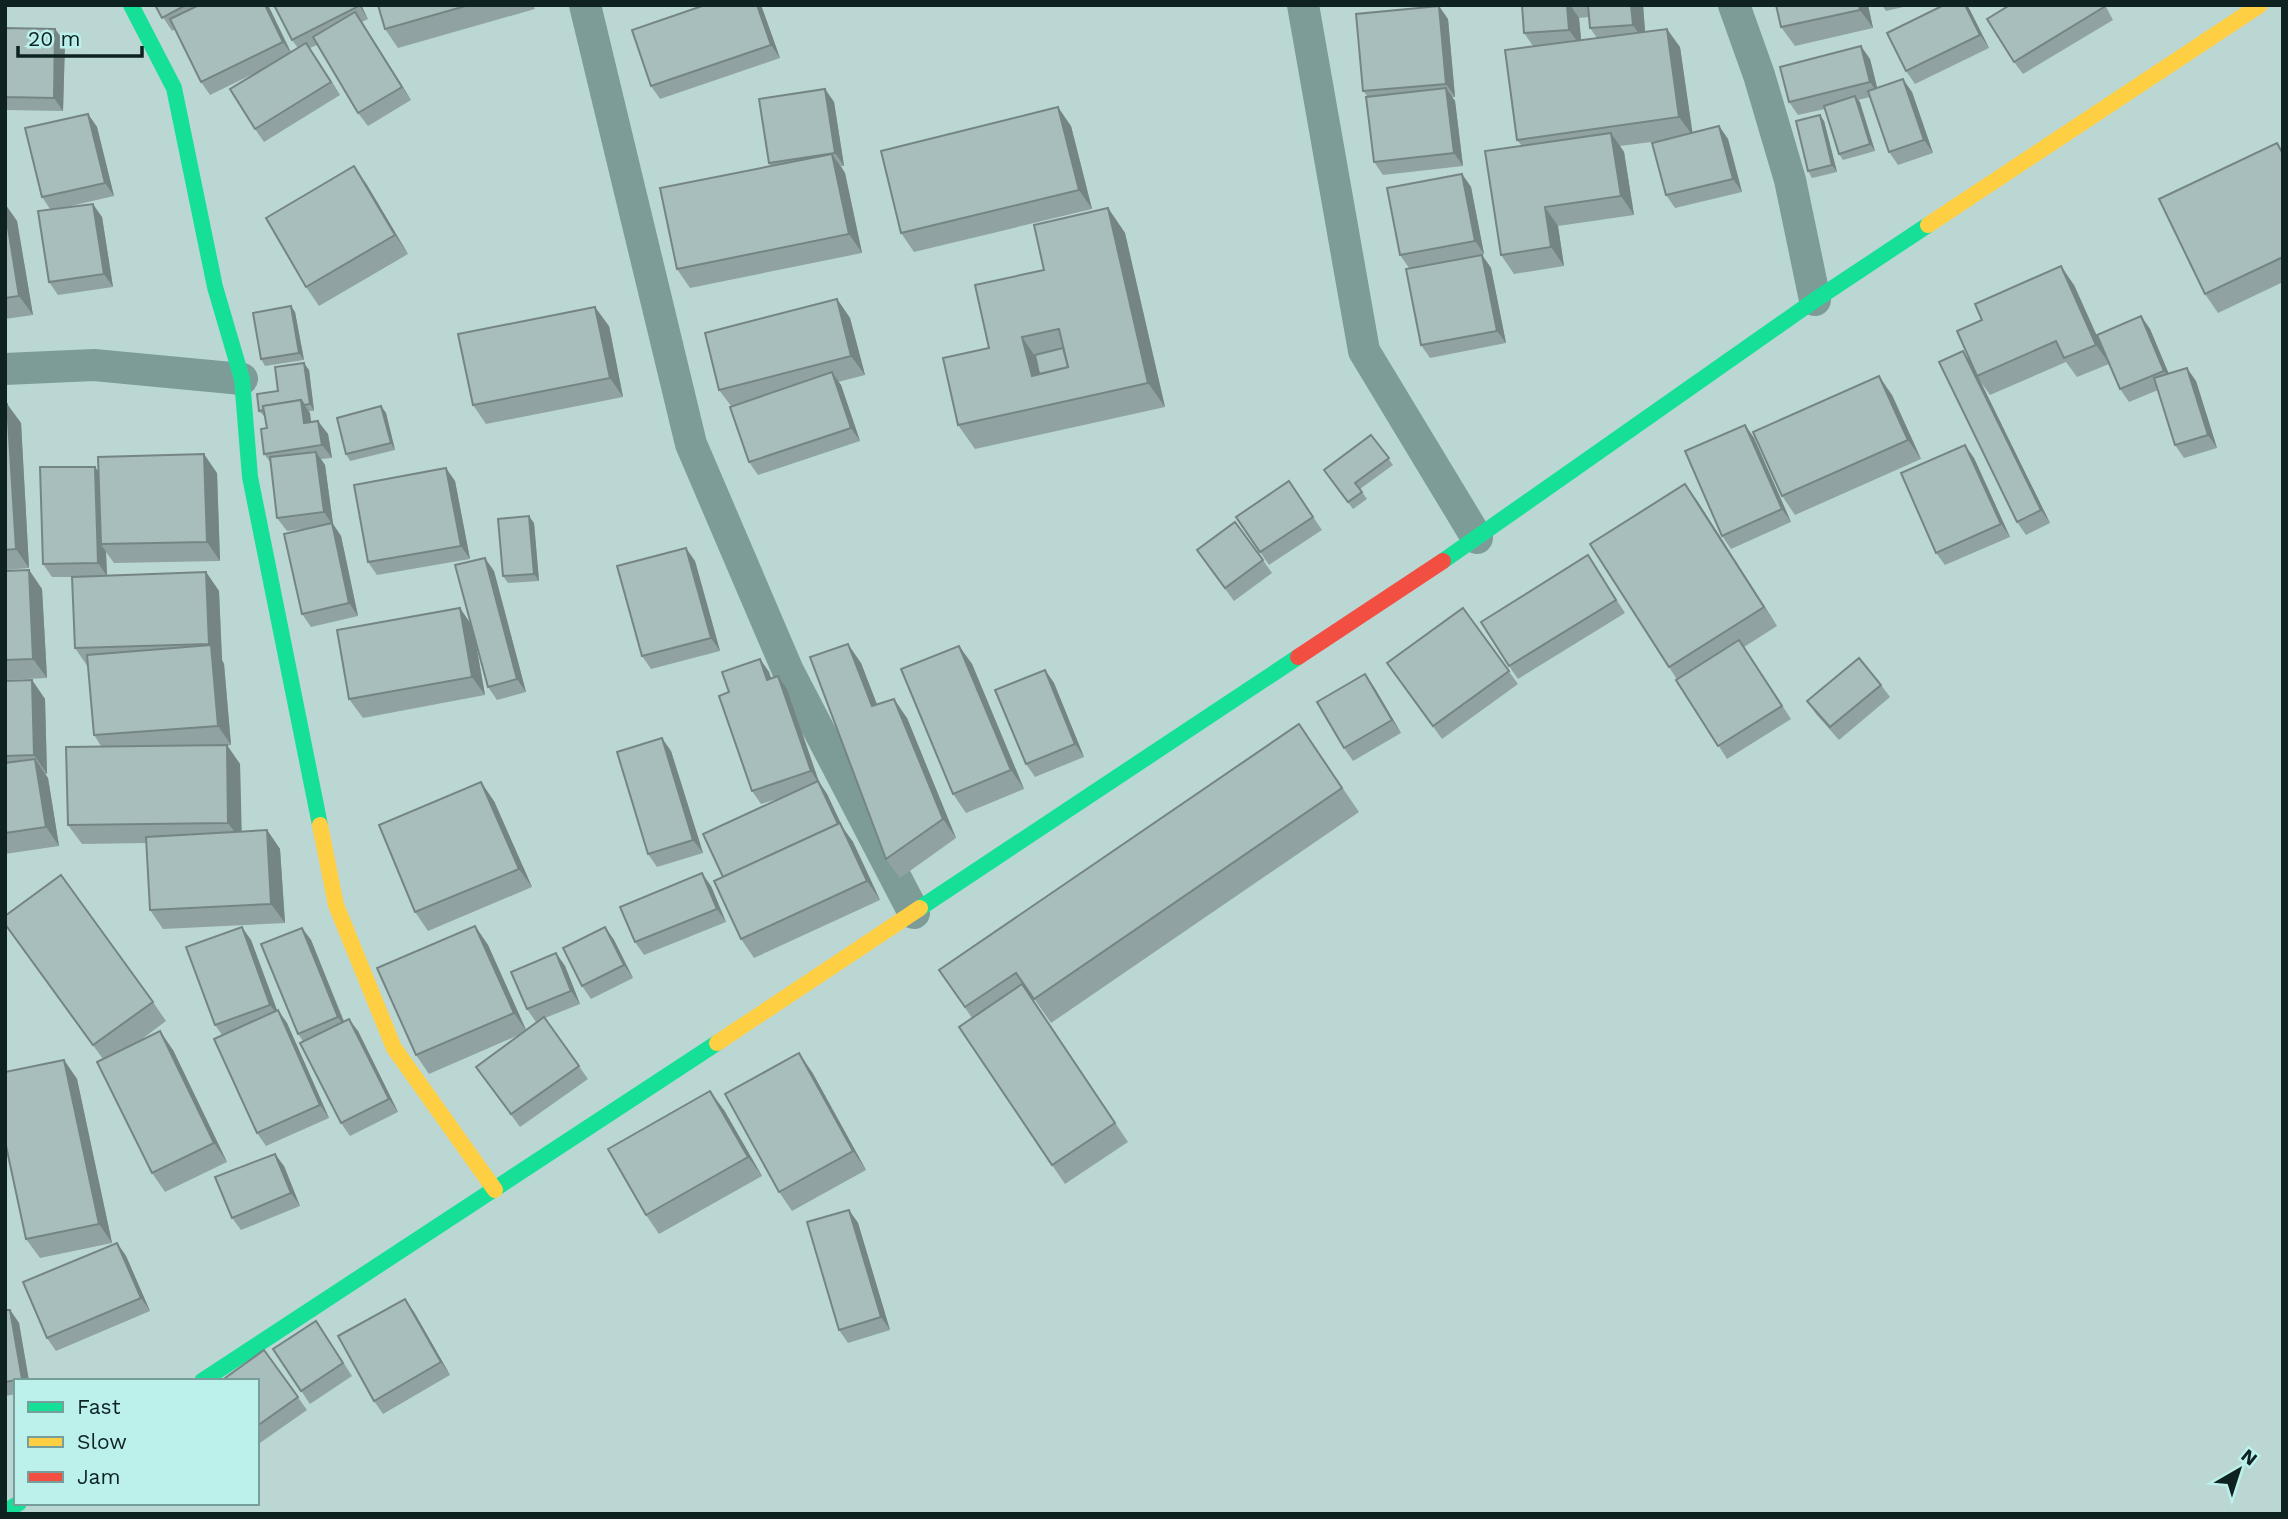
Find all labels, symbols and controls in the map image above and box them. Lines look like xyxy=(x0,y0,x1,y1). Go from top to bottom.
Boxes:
scale bar xyxy=(18,14,142,58)
text: 20 m xyxy=(28,26,80,51)
legend xyxy=(14,1379,259,1505)
text: Fast xyxy=(77,1394,121,1419)
text: Slow xyxy=(77,1429,127,1454)
north arrow xyxy=(2204,1435,2274,1505)
text: N xyxy=(2237,1444,2262,1471)
text: Jam xyxy=(77,1464,120,1489)

